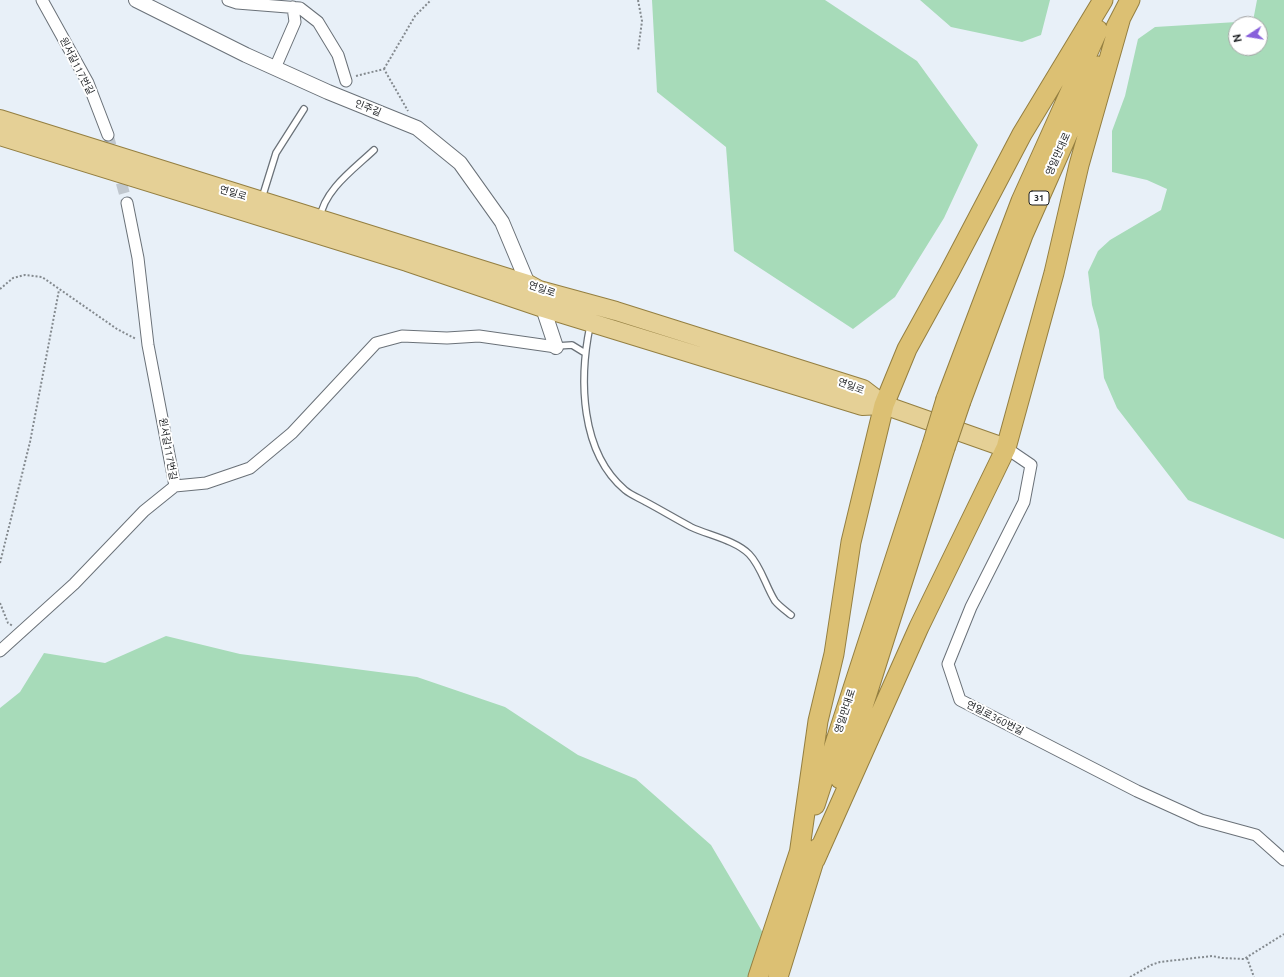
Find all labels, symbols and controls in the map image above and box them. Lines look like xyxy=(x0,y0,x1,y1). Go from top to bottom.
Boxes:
north arrow xyxy=(1228,16,1268,56)
text: N xyxy=(1231,33,1244,44)
street label: 원서길117번길 xyxy=(57,35,97,97)
street label: 인주길 xyxy=(353,97,383,119)
street label: 영일만대로 xyxy=(1043,131,1073,177)
street label: 연일로 xyxy=(218,183,248,203)
road number: 31 xyxy=(1029,191,1049,205)
street label: 연일로 xyxy=(527,279,557,299)
street label: 연일로 xyxy=(836,375,866,397)
street label: 원서길117번길 xyxy=(157,417,179,481)
street label: 영일만대로 xyxy=(832,687,858,735)
street label: 연일로360번길 xyxy=(964,698,1026,738)

